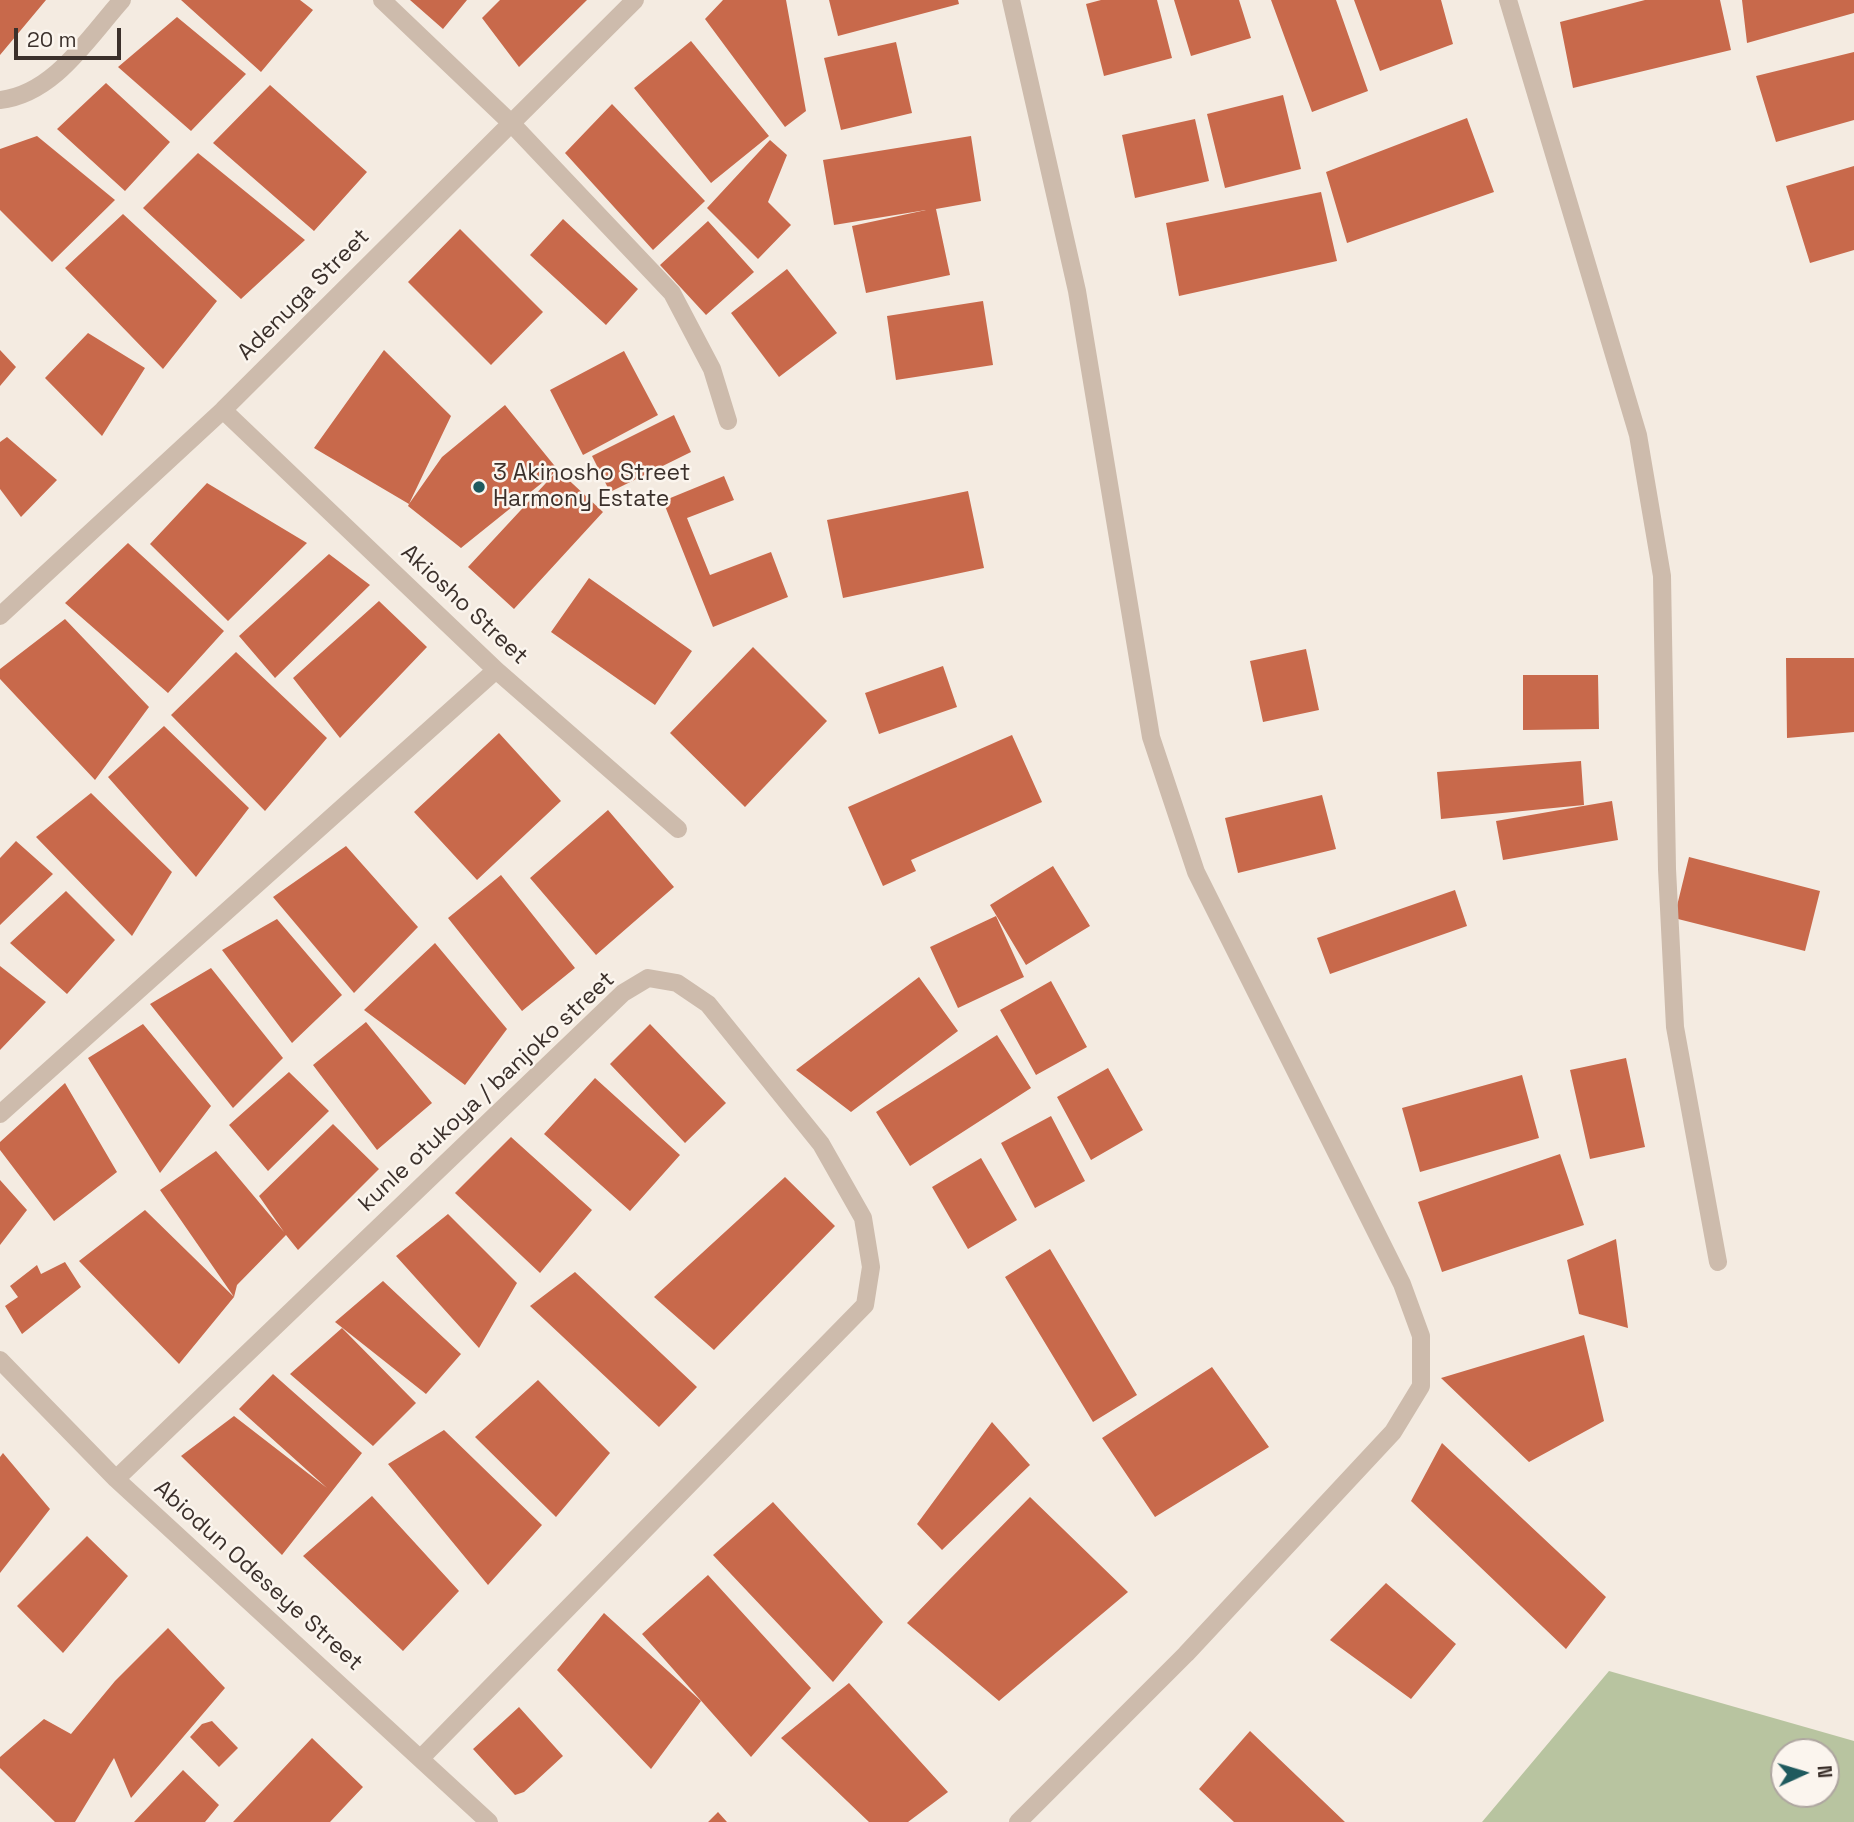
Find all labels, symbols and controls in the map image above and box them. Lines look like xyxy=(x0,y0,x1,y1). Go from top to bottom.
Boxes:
scale bar xyxy=(18,14,124,58)
text: 20 m xyxy=(27,26,77,53)
street label: Adenuga Street xyxy=(232,223,376,367)
place label: 3 Akinosho Street Harmony Estate xyxy=(493,460,690,514)
marker: 3 Akinosho Street Harmony Estate xyxy=(471,479,487,495)
street label: Akiosho Street xyxy=(395,539,533,671)
street label: kunle otukoya / banjoko street xyxy=(353,966,621,1218)
street label: Abiodun Odeseye Street xyxy=(148,1475,368,1677)
north arrow xyxy=(1770,1738,1840,1808)
text: N xyxy=(1812,1764,1837,1779)

